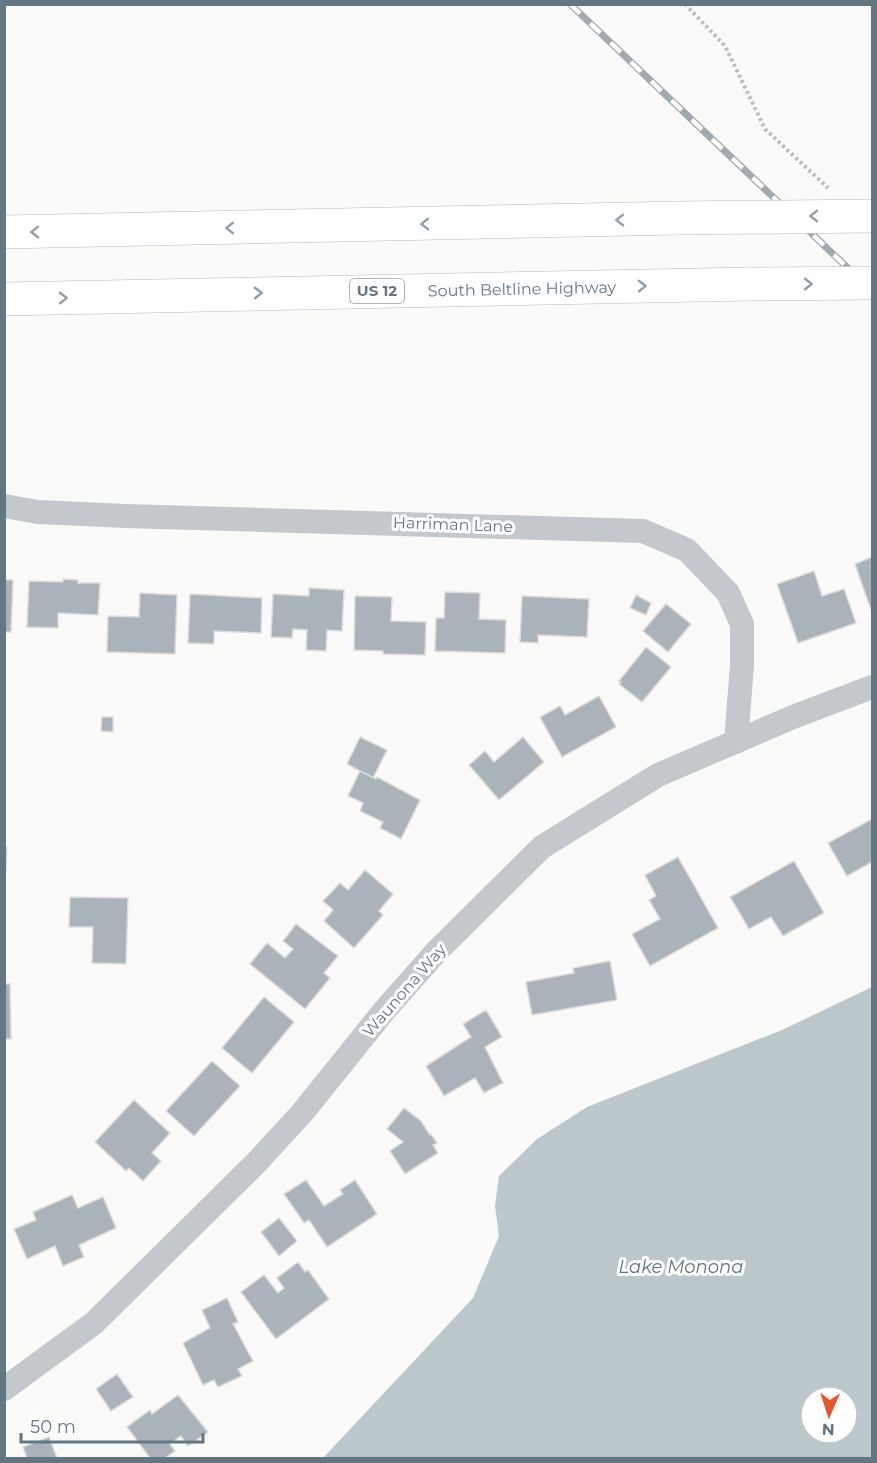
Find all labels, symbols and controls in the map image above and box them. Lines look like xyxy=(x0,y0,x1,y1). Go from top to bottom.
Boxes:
one-way arrow xyxy=(810,210,819,223)
one-way arrow xyxy=(616,213,625,226)
one-way arrow xyxy=(421,217,430,230)
one-way arrow xyxy=(226,221,235,234)
one-way arrow xyxy=(31,225,40,238)
street label: South Beltline Highway xyxy=(427,278,617,300)
one-way arrow xyxy=(804,278,813,290)
road number: US 12 xyxy=(350,279,404,303)
one-way arrow xyxy=(637,280,646,293)
one-way arrow xyxy=(253,287,262,300)
one-way arrow xyxy=(58,292,67,304)
street label: Harriman Lane xyxy=(393,513,513,536)
street label: Waunona Way xyxy=(359,940,450,1041)
water label: Lake Monona xyxy=(619,1256,743,1278)
north arrow xyxy=(799,1385,859,1445)
scale bar xyxy=(21,1406,202,1444)
text: 50 m xyxy=(30,1416,76,1438)
text: N xyxy=(821,1420,835,1439)

